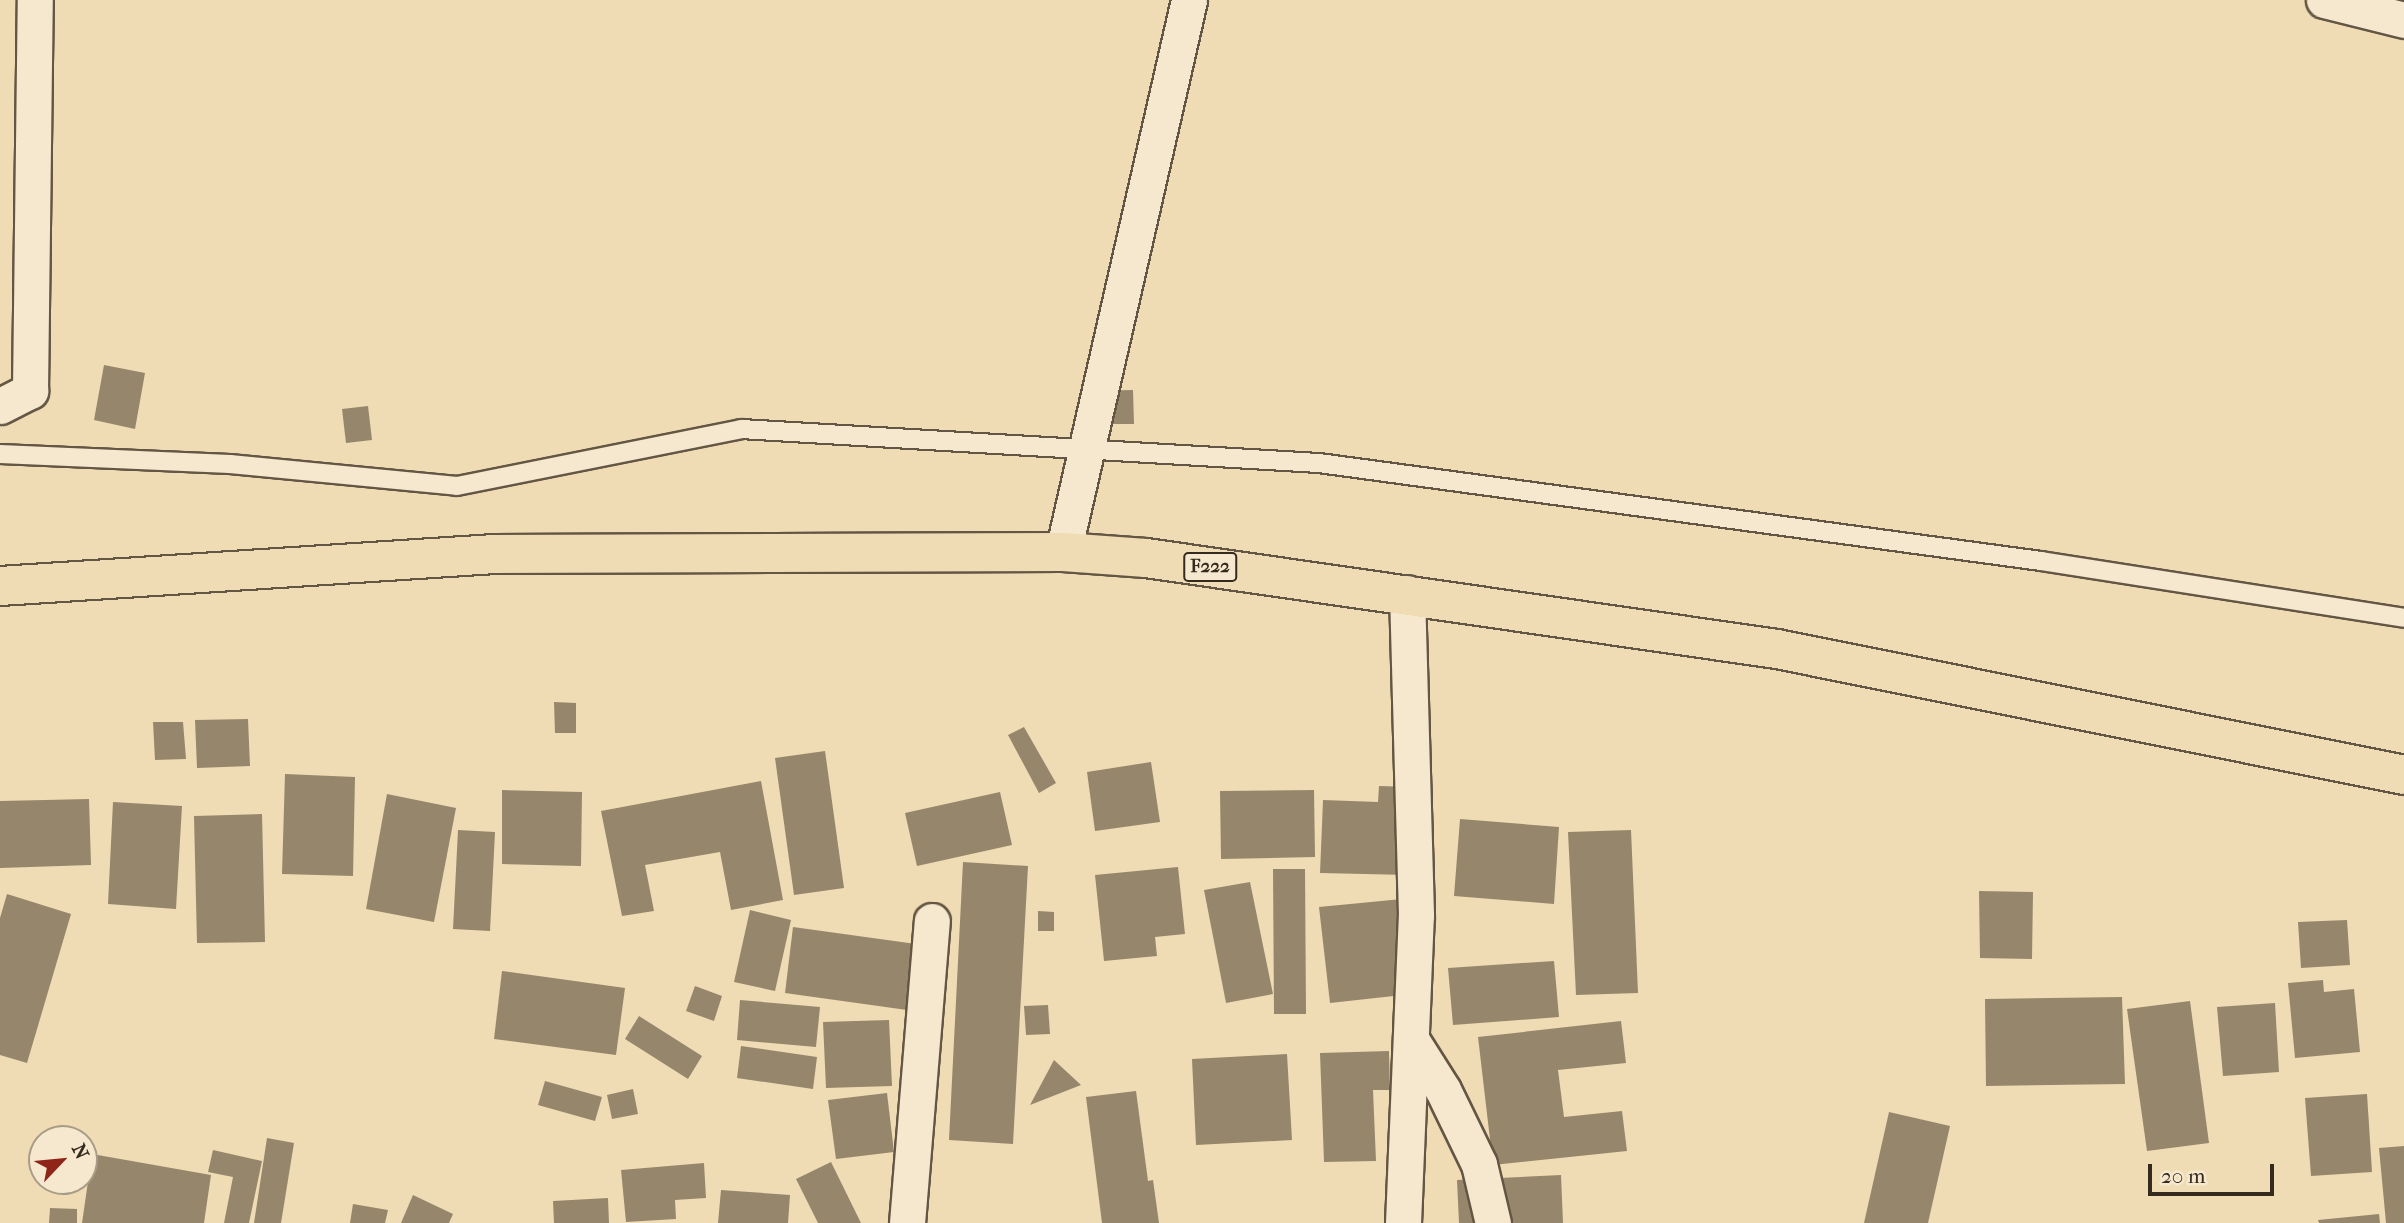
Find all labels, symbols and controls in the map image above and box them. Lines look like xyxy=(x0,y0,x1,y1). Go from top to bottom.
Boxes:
road number: F222 xyxy=(1182,552,1238,582)
north arrow xyxy=(28,1125,98,1195)
text: N xyxy=(67,1140,93,1163)
scale bar xyxy=(2152,1150,2278,1194)
text: 20 m xyxy=(2161,1164,2205,1188)

